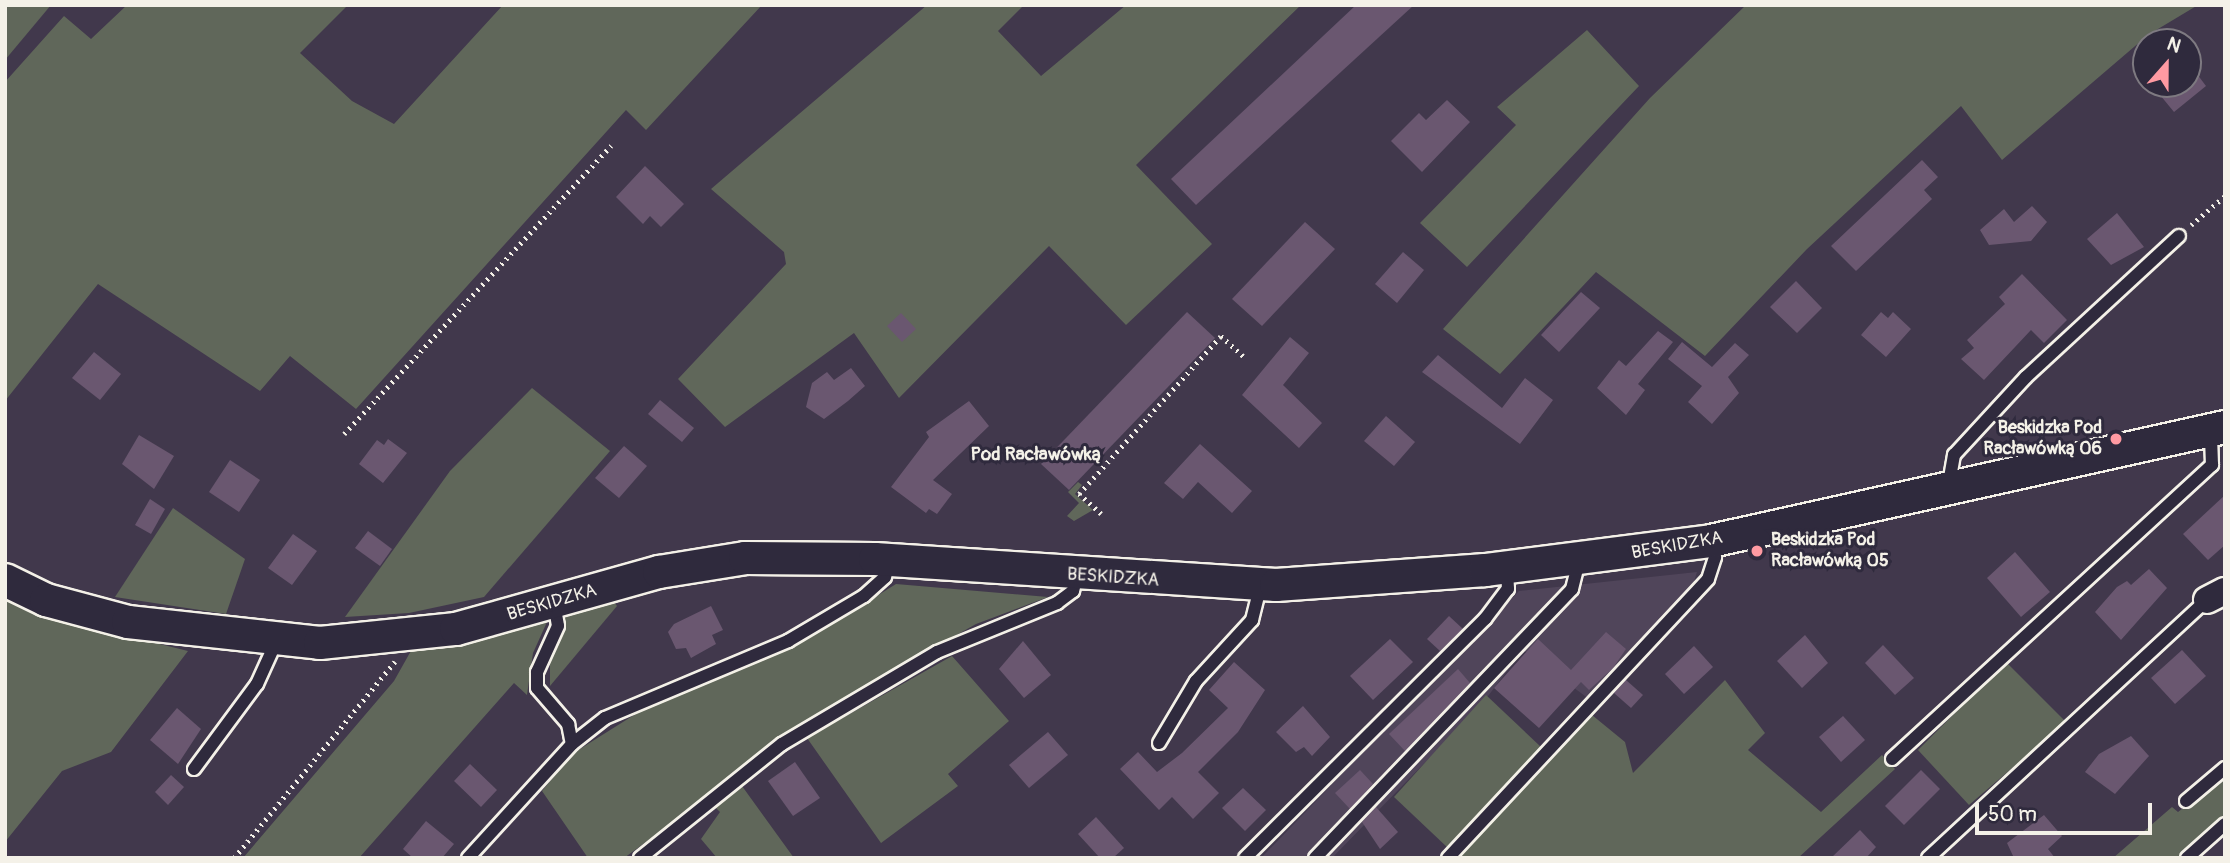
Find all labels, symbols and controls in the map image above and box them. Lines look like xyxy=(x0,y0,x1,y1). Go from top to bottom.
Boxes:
north arrow xyxy=(2132,28,2202,98)
text: N xyxy=(2163,32,2184,59)
place label: Beskidzka Pod Racławówką 06 xyxy=(1984,418,2102,460)
marker: Beskidzka Pod Racławówką 06 xyxy=(2108,431,2124,447)
district label: Pod Racławówką xyxy=(971,444,1101,466)
street label: BESKIDZKA xyxy=(1630,527,1724,565)
place label: Beskidzka Pod Racławówką 05 xyxy=(1771,530,1889,572)
marker: Beskidzka Pod Racławówką 05 xyxy=(1749,543,1765,559)
street label: BESKIDZKA xyxy=(1066,564,1160,592)
street label: BESKIDZKA xyxy=(505,580,599,626)
scale bar xyxy=(1978,790,2155,834)
text: 50 m xyxy=(1988,801,2037,828)

